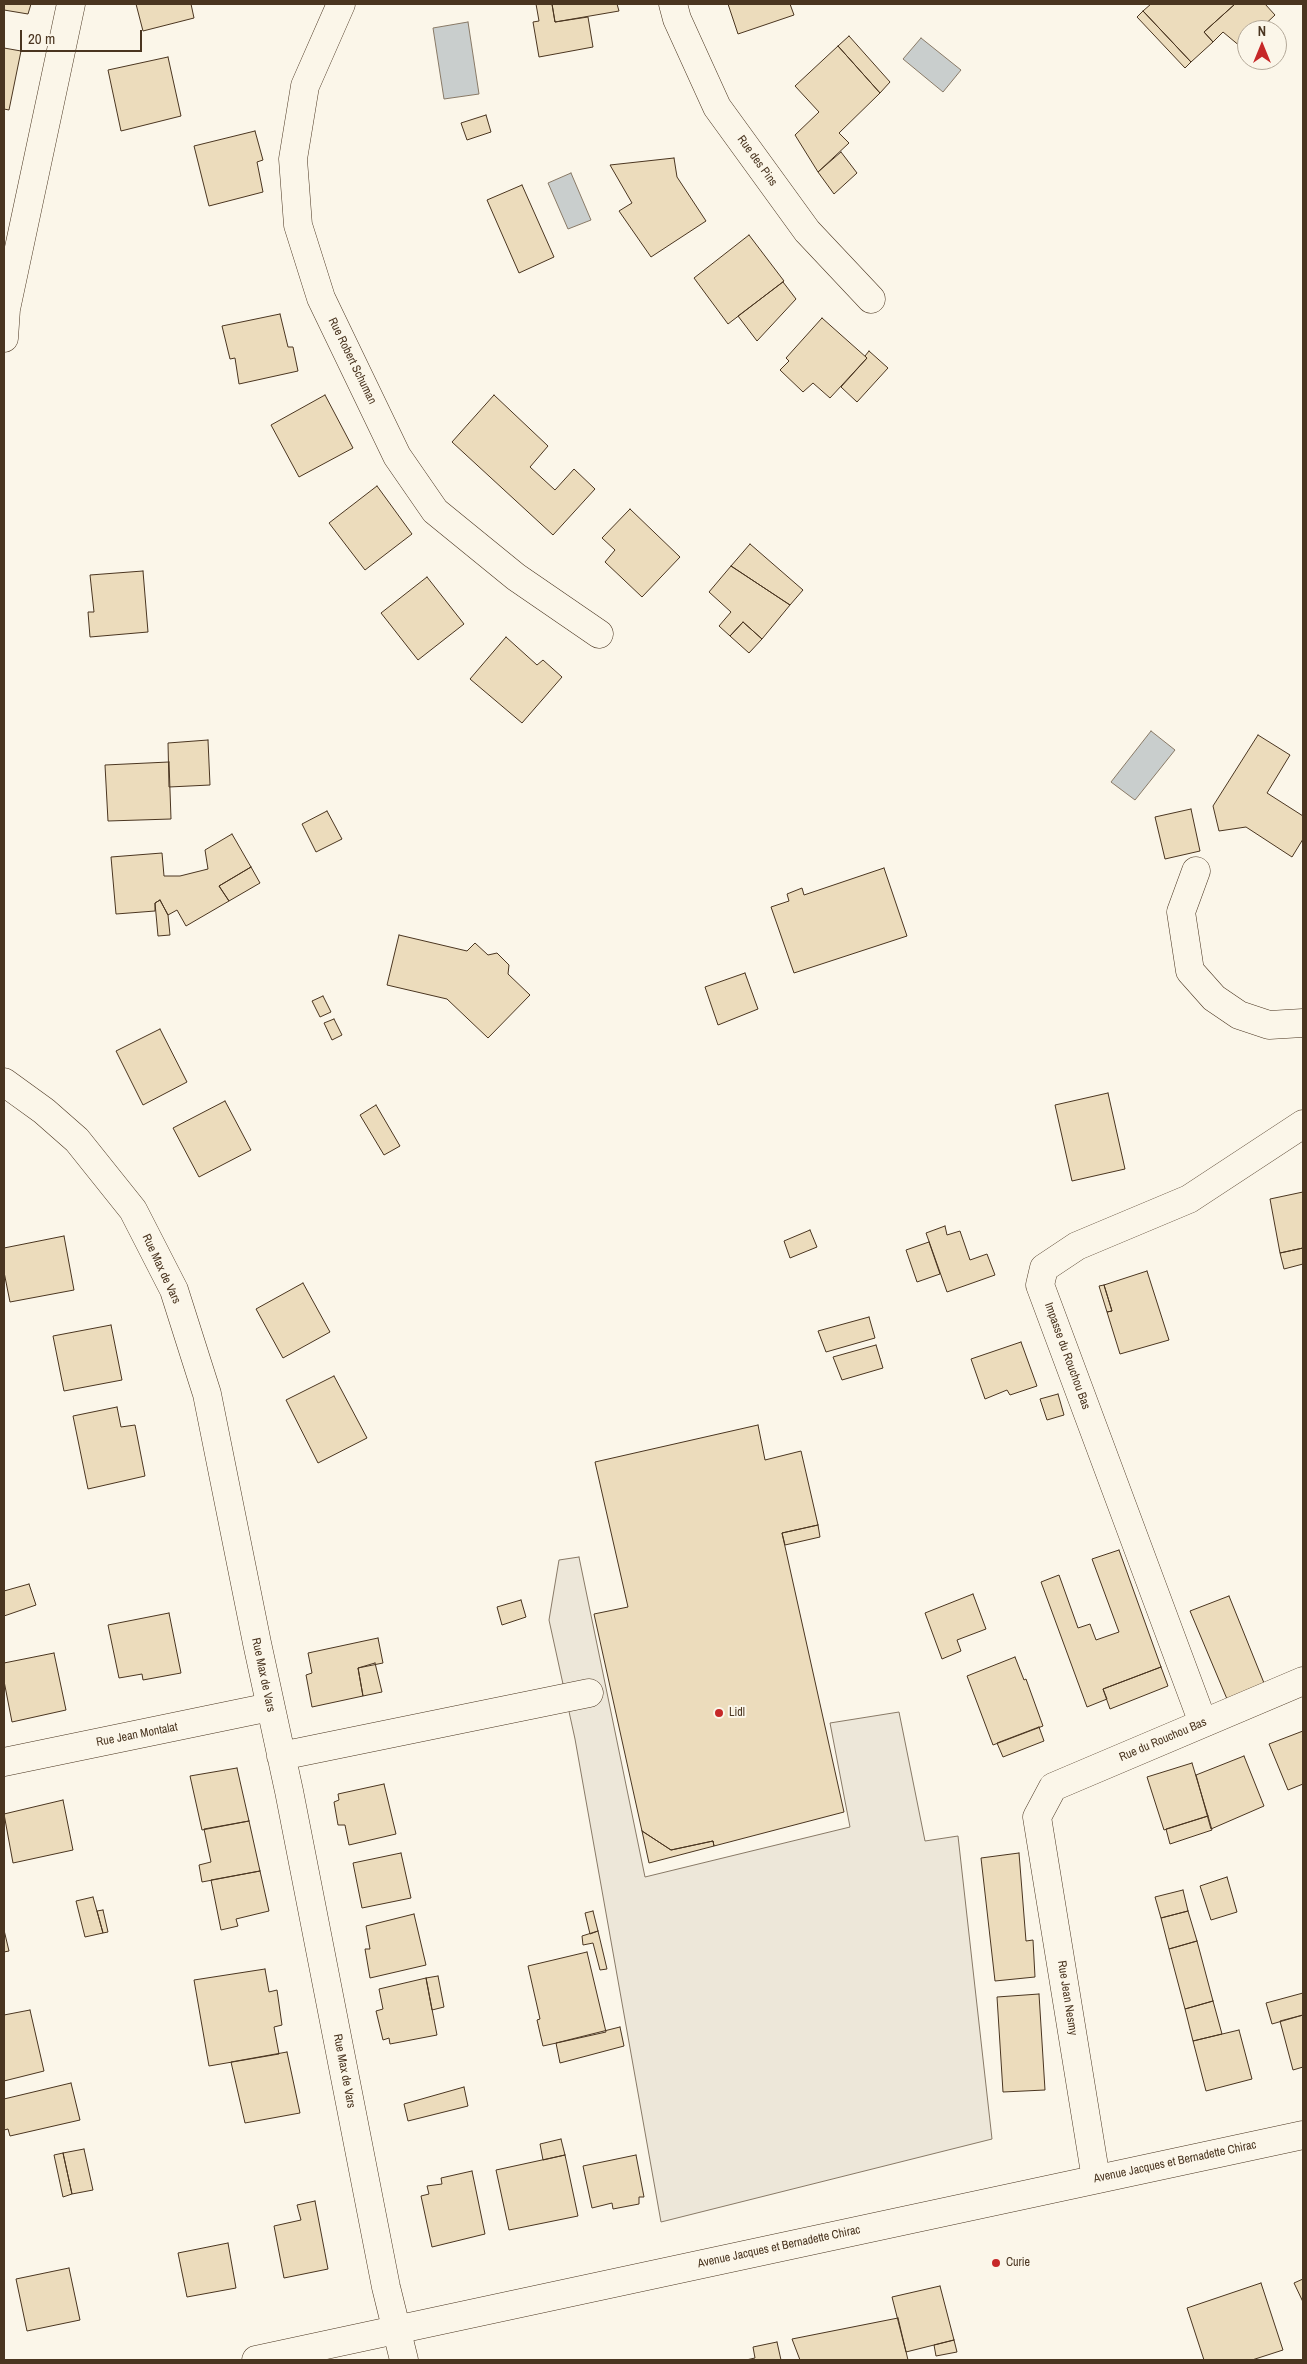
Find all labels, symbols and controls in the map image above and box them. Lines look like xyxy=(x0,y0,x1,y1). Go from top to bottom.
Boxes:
scale bar xyxy=(22,20,145,52)
north arrow xyxy=(1237,20,1287,70)
text: N xyxy=(1258,22,1266,40)
text: 20 m xyxy=(28,28,55,49)
street label: Rue des Pins xyxy=(734,133,780,189)
street label: Rue Robert Schuman xyxy=(325,315,379,407)
street label: Rue Max de Vars xyxy=(139,1232,183,1306)
street label: Impasse du Rouchou Bas xyxy=(1041,1301,1093,1411)
street label: Rue Max de Vars xyxy=(248,1637,278,1713)
place label: Lidl xyxy=(729,1706,745,1720)
marker: Lidl xyxy=(713,1707,725,1719)
street label: Rue du Rouchou Bas xyxy=(1117,1715,1209,1765)
street label: Rue Jean Montalat xyxy=(95,1720,179,1750)
street label: Rue Jean Nesmy xyxy=(1054,1960,1080,2036)
street label: Rue Max de Vars xyxy=(330,2033,358,2109)
street label: Avenue Jacques et Bernadette Chirac xyxy=(1092,2138,1258,2186)
street label: Avenue Jacques et Bernadette Chirac xyxy=(696,2223,862,2271)
place label: Curie xyxy=(1006,2256,1030,2270)
marker: Curie xyxy=(990,2257,1002,2269)

